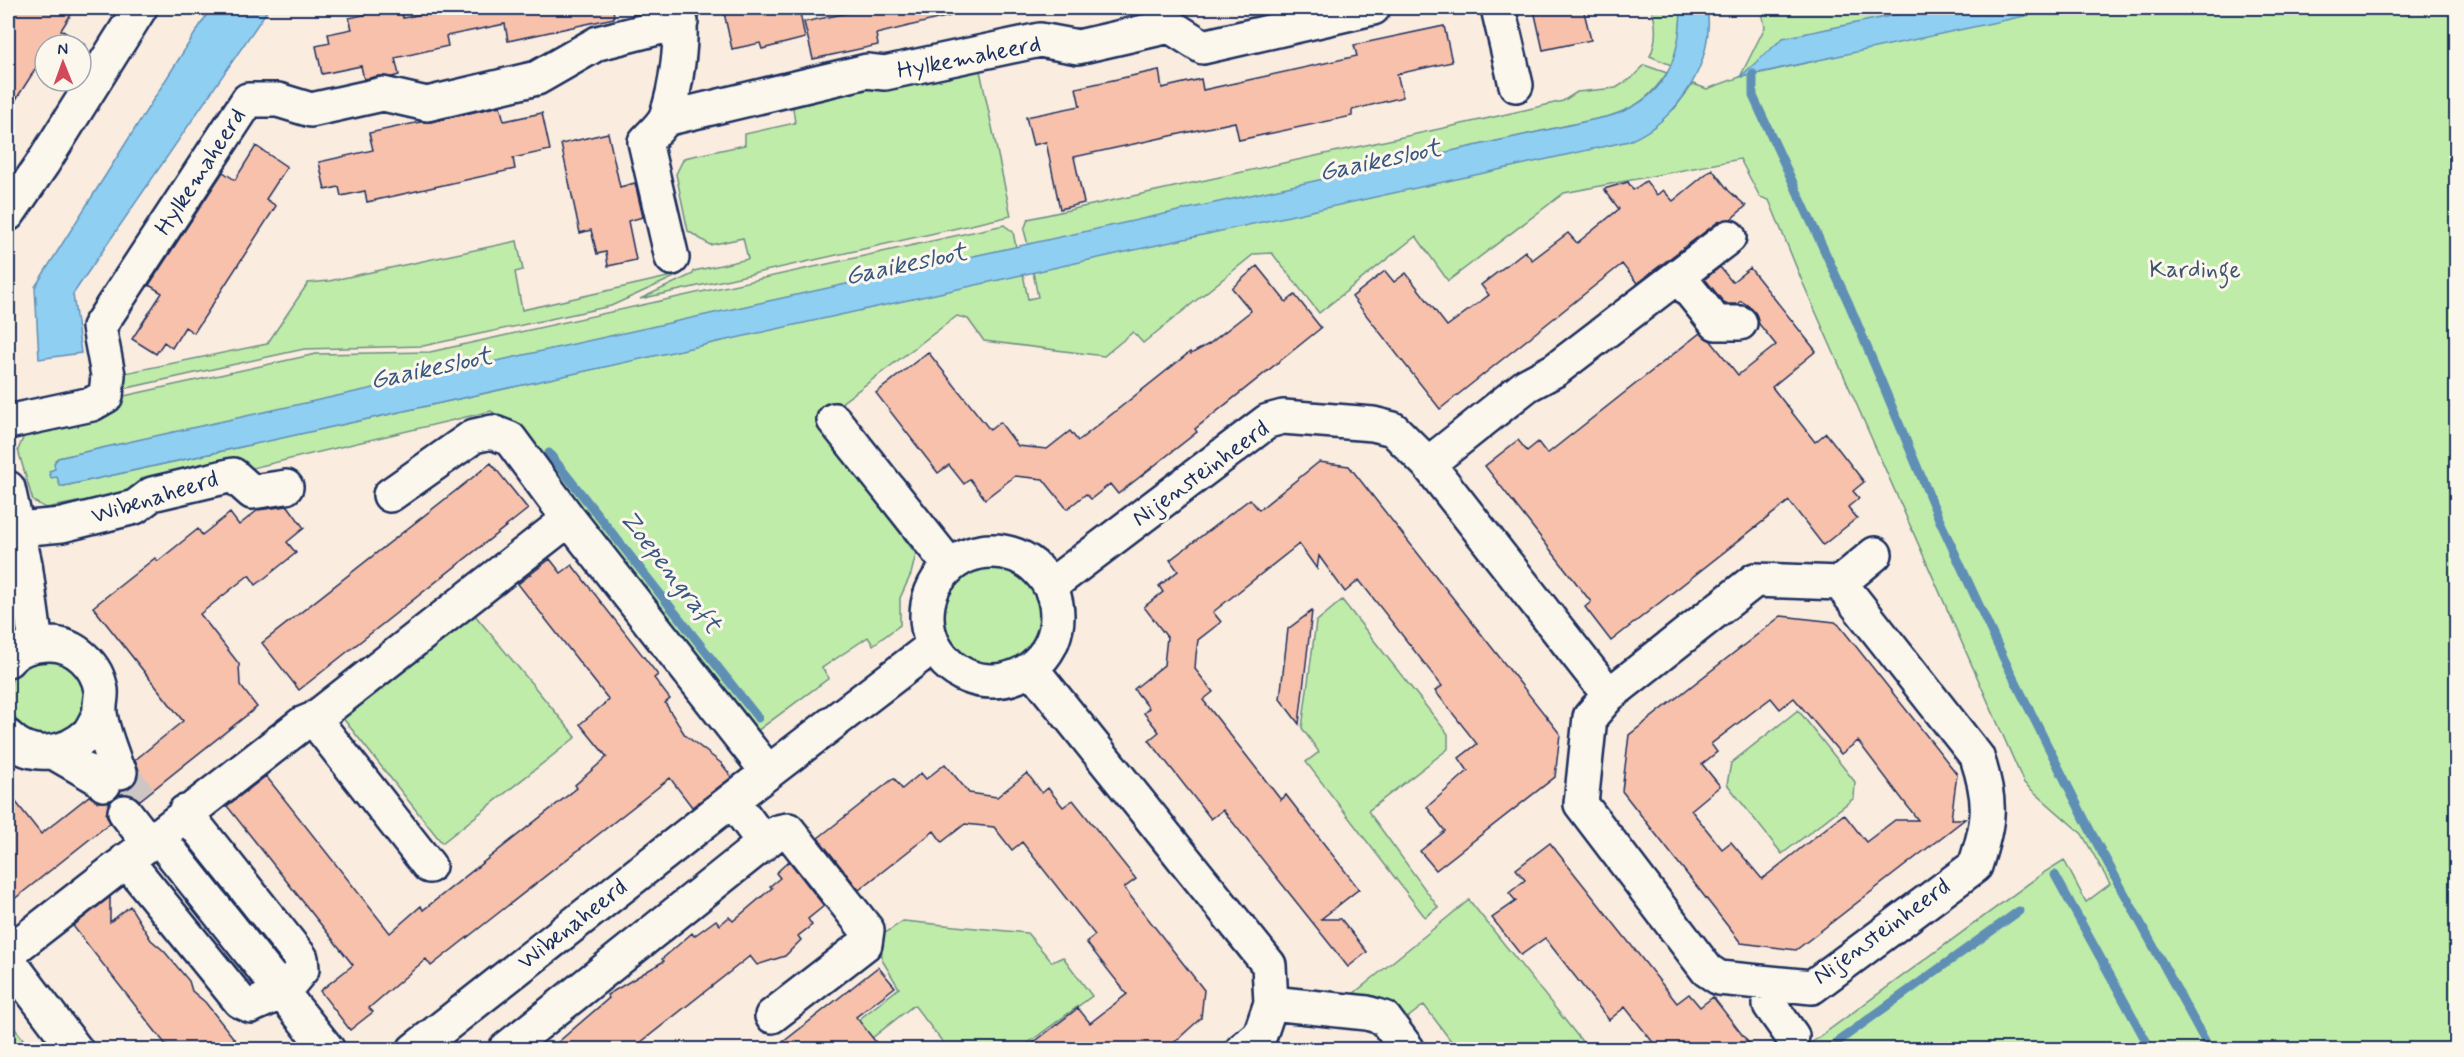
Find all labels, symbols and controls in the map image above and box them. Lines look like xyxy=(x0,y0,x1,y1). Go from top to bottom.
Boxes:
street label: Hylkemaheerd xyxy=(894,29,1044,87)
north arrow xyxy=(33,33,93,93)
text: N xyxy=(57,39,68,60)
street label: Hylkemaheerd xyxy=(148,102,254,242)
water label: Gaaikesloot xyxy=(1316,131,1446,190)
water label: Gaaikesloot xyxy=(842,235,972,294)
park label: Kardinge xyxy=(2149,255,2241,289)
water label: Gaaikesloot xyxy=(367,339,497,398)
street label: Nijensteinheerd xyxy=(1126,414,1276,534)
street label: Wibenaheerd xyxy=(88,464,222,532)
water label: Zoepengraft xyxy=(611,504,730,642)
street label: Wibenaheerd xyxy=(512,872,634,978)
street label: Nijensteinheerd xyxy=(1807,872,1957,992)

